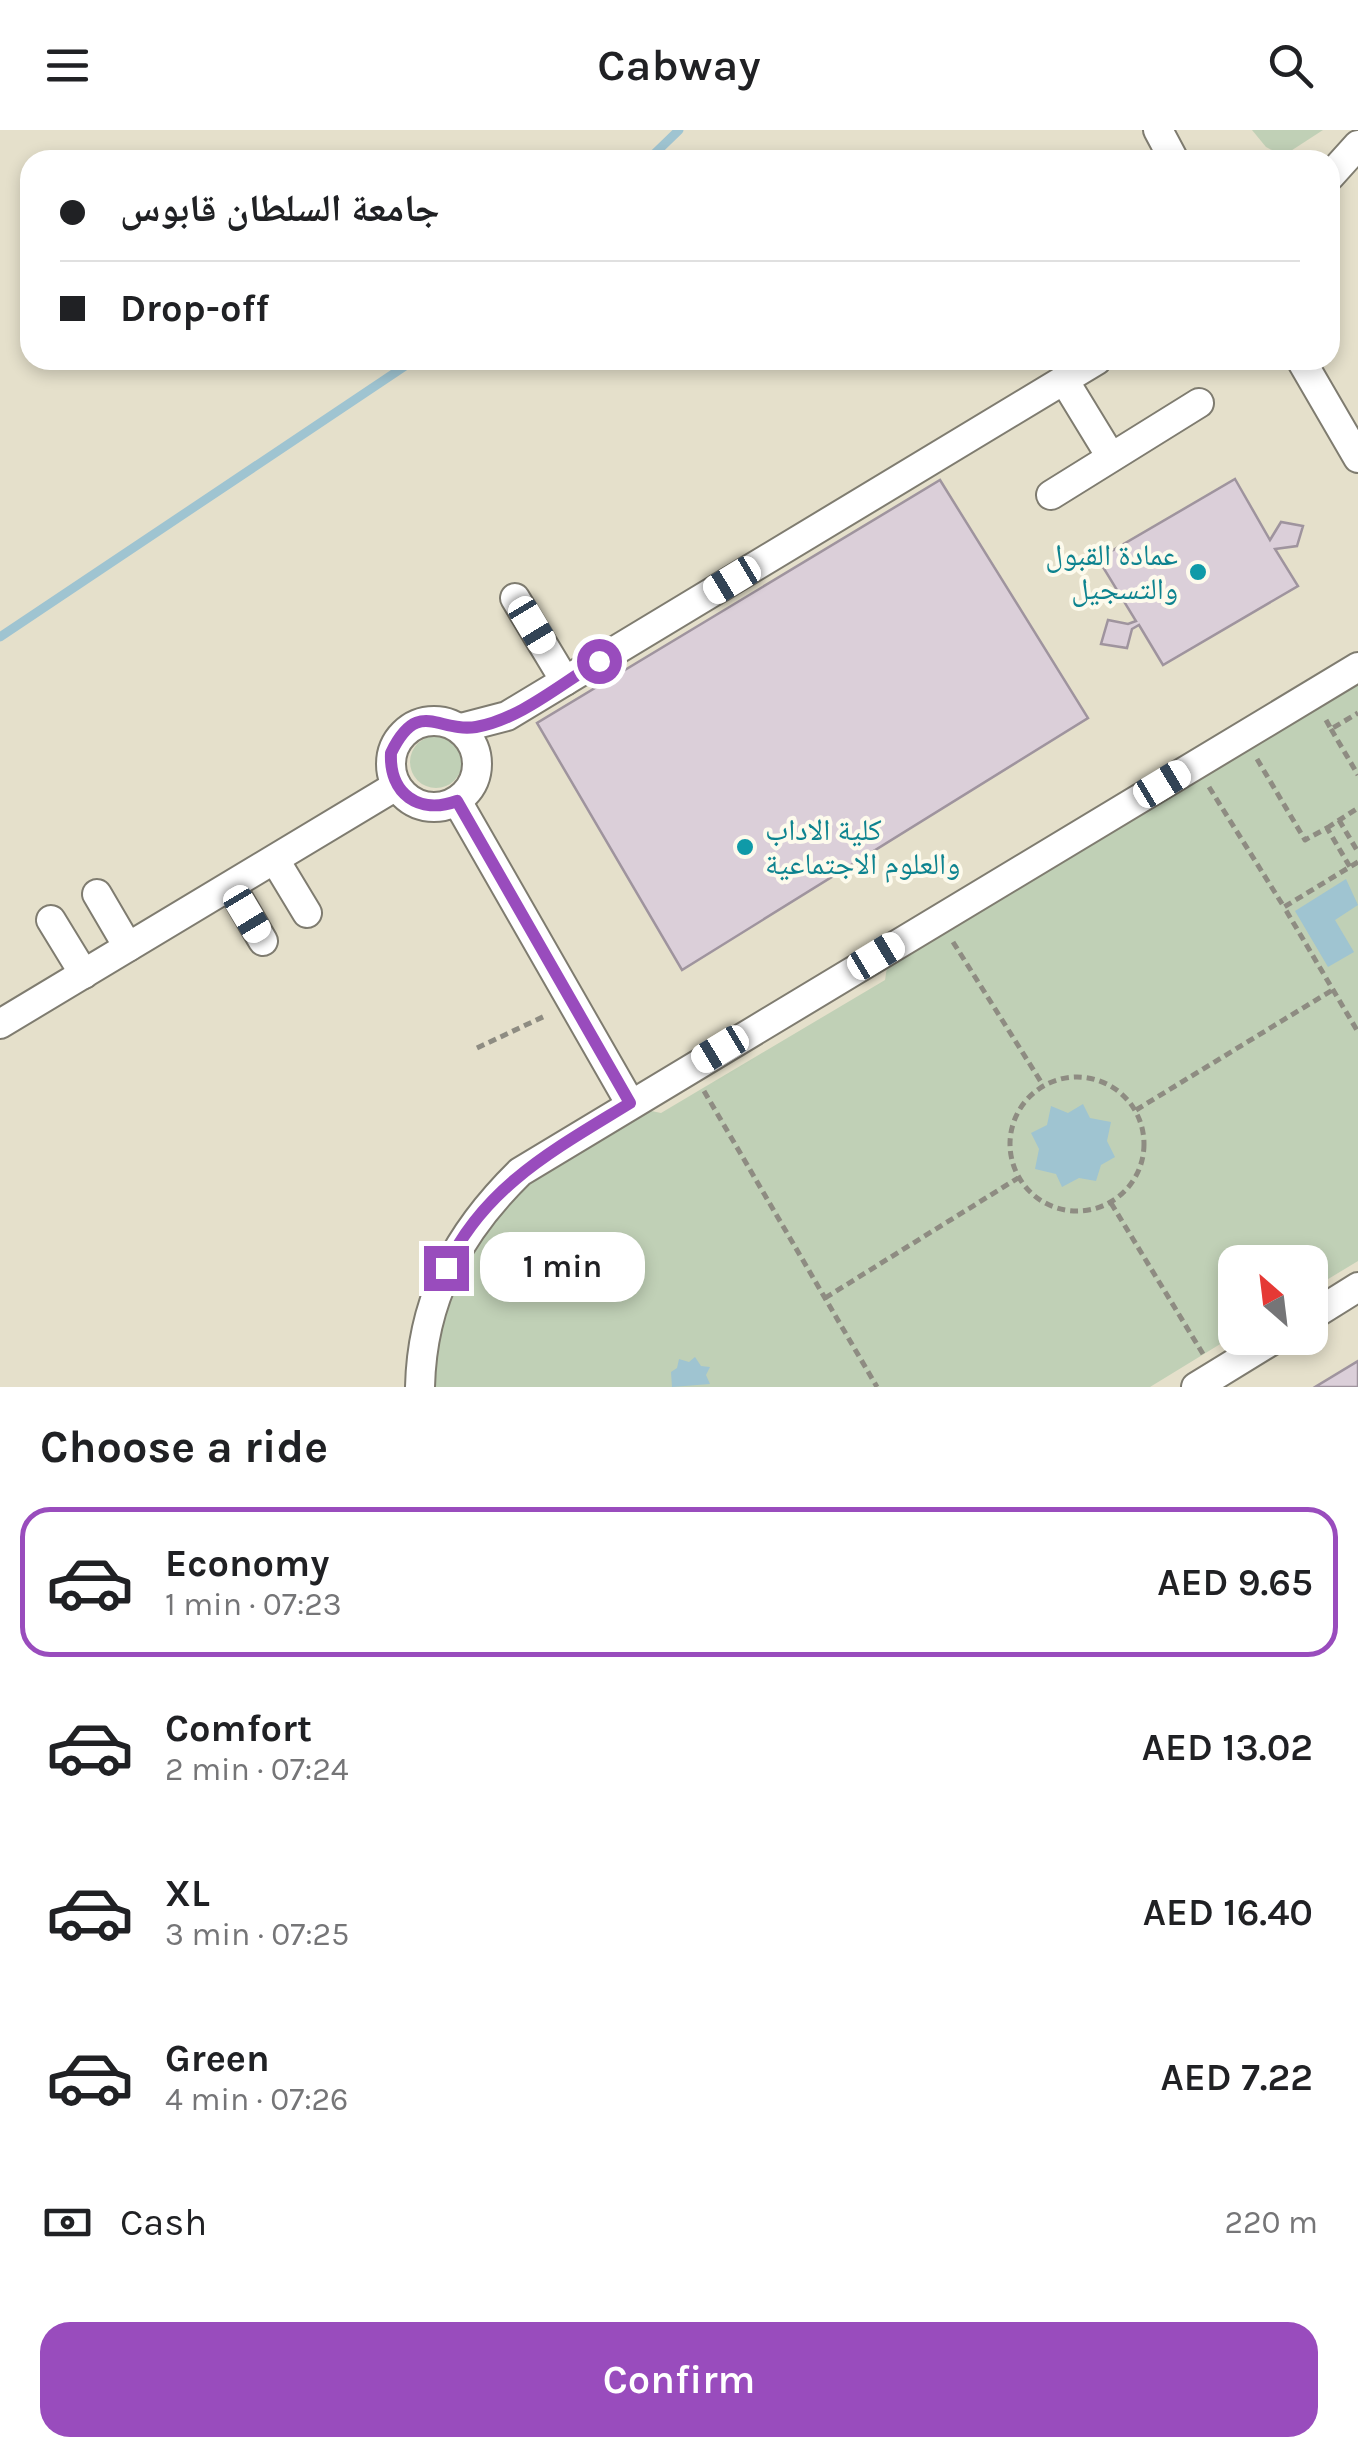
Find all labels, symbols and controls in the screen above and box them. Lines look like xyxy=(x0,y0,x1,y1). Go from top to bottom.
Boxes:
icon: menu xyxy=(40,38,95,93)
icon: search xyxy=(1263,38,1318,93)
text: Cabway xyxy=(597,39,761,91)
text: جامعة السلطان قابوس xyxy=(120,186,440,231)
text: Drop-off xyxy=(120,286,269,331)
place label: عمادة القبول والتسجيل xyxy=(1045,537,1178,607)
car xyxy=(699,552,765,608)
marker: عمادة القبول والتسجيل xyxy=(1187,561,1209,583)
car xyxy=(504,592,560,658)
route start xyxy=(577,639,622,684)
car xyxy=(1129,756,1195,812)
place label: كلية الاداب والعلوم الاجتماعية xyxy=(765,812,960,883)
marker: كلية الاداب والعلوم الاجتماعية xyxy=(734,836,756,858)
car xyxy=(219,881,275,947)
car xyxy=(843,928,909,984)
car xyxy=(687,1021,753,1077)
callout: 1 min xyxy=(481,1233,646,1303)
north arrow xyxy=(1218,1245,1328,1355)
map controls xyxy=(1218,1245,1328,1355)
route end xyxy=(424,1246,469,1291)
text: 1 min xyxy=(523,1248,602,1285)
text: Choose a ride xyxy=(40,1421,328,1473)
icon: car xyxy=(45,1537,135,1627)
text: Economy xyxy=(165,1541,329,1586)
text: AED 9.65 xyxy=(1157,1560,1313,1605)
text: 1 min · 07:23 xyxy=(165,1586,342,1623)
icon: car xyxy=(45,1702,135,1792)
text: Comfort xyxy=(165,1706,312,1751)
text: AED 13.02 xyxy=(1142,1725,1313,1770)
text: 2 min · 07:24 xyxy=(165,1751,349,1788)
icon: car xyxy=(45,1867,135,1957)
text: XL xyxy=(165,1871,210,1916)
text: AED 16.40 xyxy=(1143,1890,1313,1935)
text: 3 min · 07:25 xyxy=(165,1916,349,1953)
icon: car xyxy=(45,2032,135,2122)
text: Green xyxy=(165,2036,270,2081)
text: AED 7.22 xyxy=(1161,2055,1313,2100)
text: 4 min · 07:26 xyxy=(165,2081,348,2118)
icon: cash xyxy=(40,2195,95,2250)
text: Cash xyxy=(120,2200,207,2245)
text: 220 m xyxy=(1224,2204,1318,2241)
button: Confirm xyxy=(40,2322,1318,2437)

